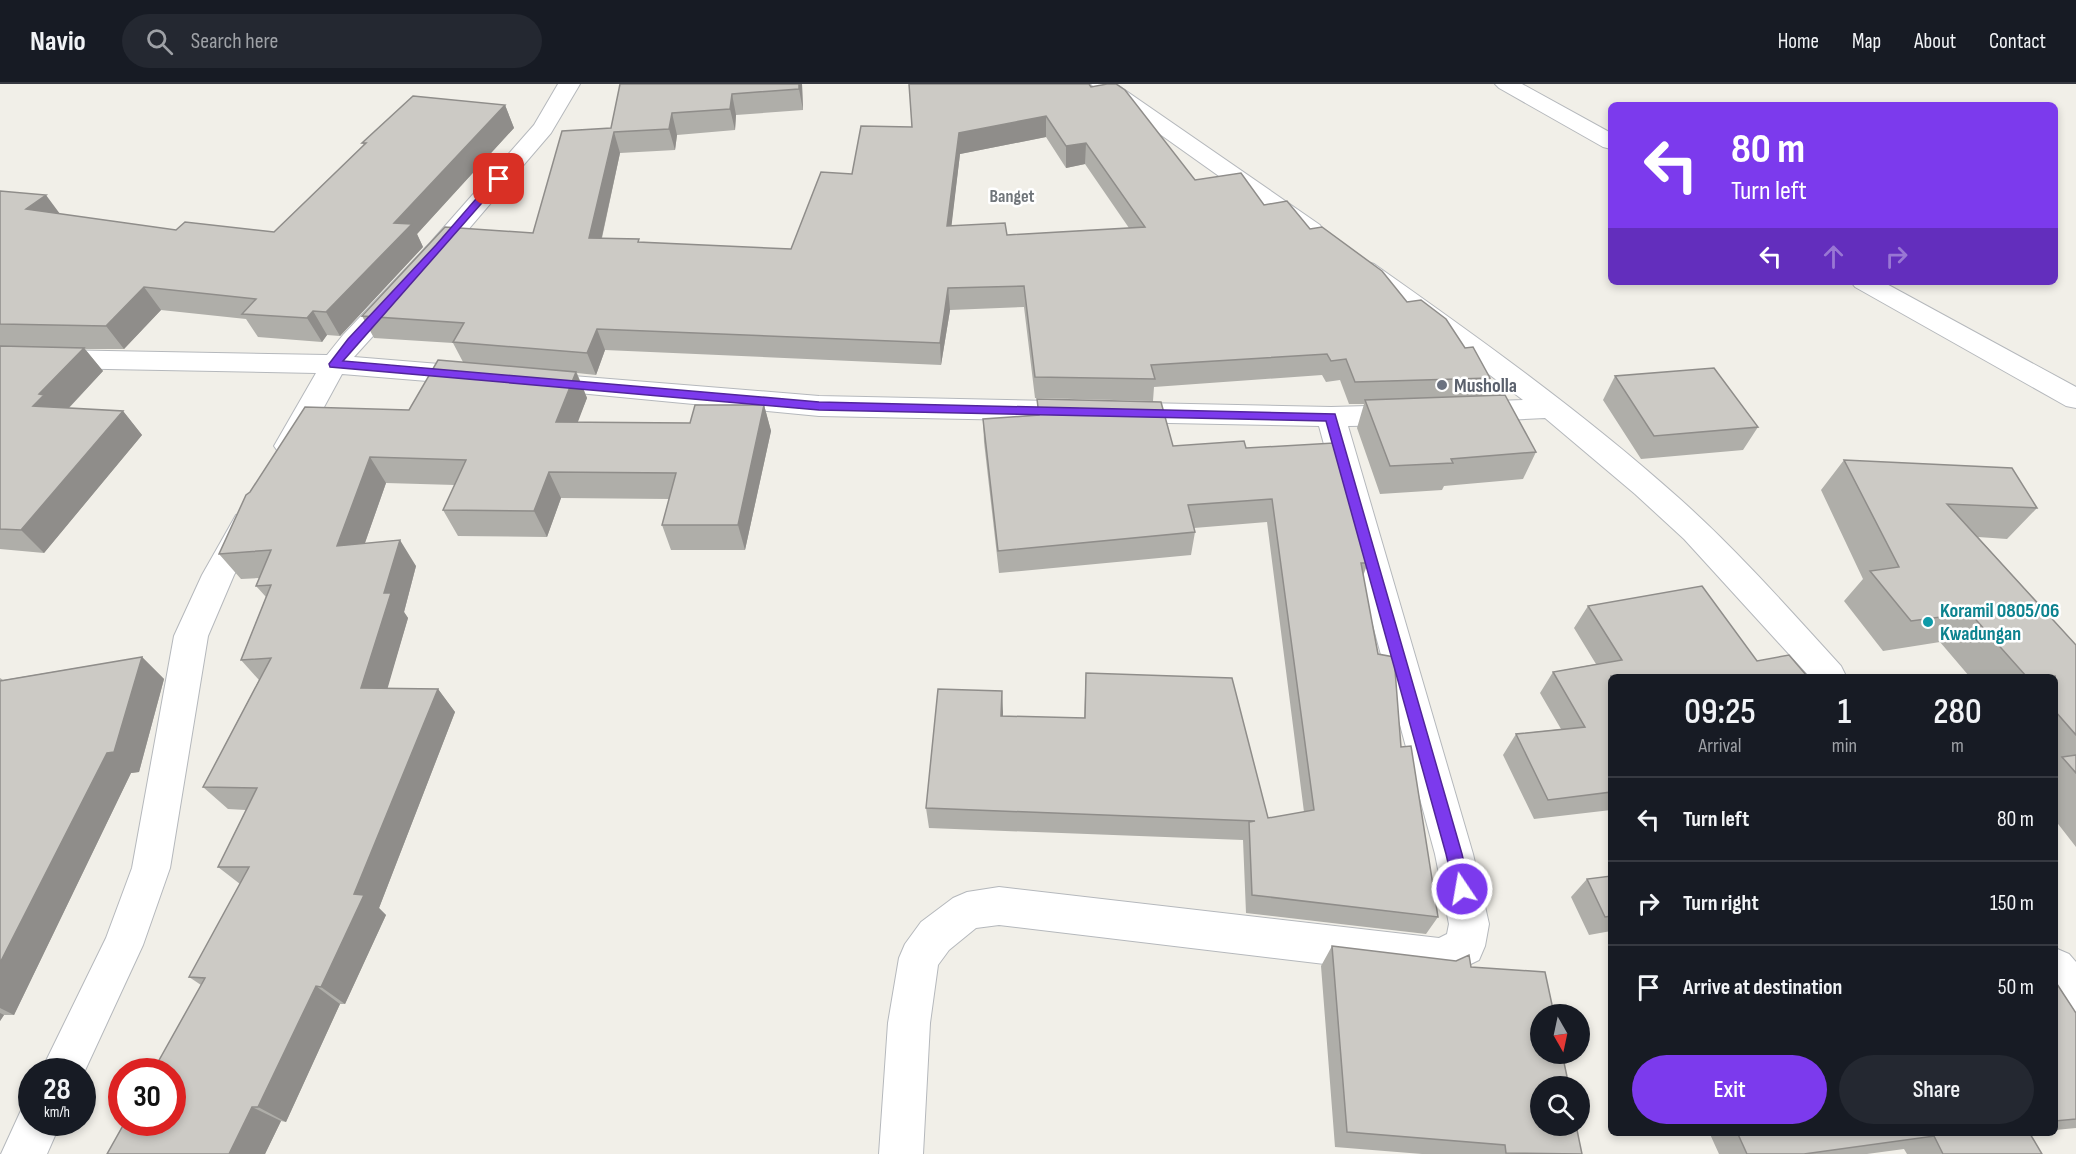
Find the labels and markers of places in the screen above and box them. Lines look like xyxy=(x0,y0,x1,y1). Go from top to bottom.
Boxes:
pin xyxy=(473,153,524,204)
place label: Musholla xyxy=(1454,374,1517,398)
marker: Musholla xyxy=(1435,378,1449,392)
place label: Koramil 0805/06 Kwadungan xyxy=(1940,599,2060,646)
marker: Koramil 0805/06 Kwadungan xyxy=(1921,615,1935,629)

